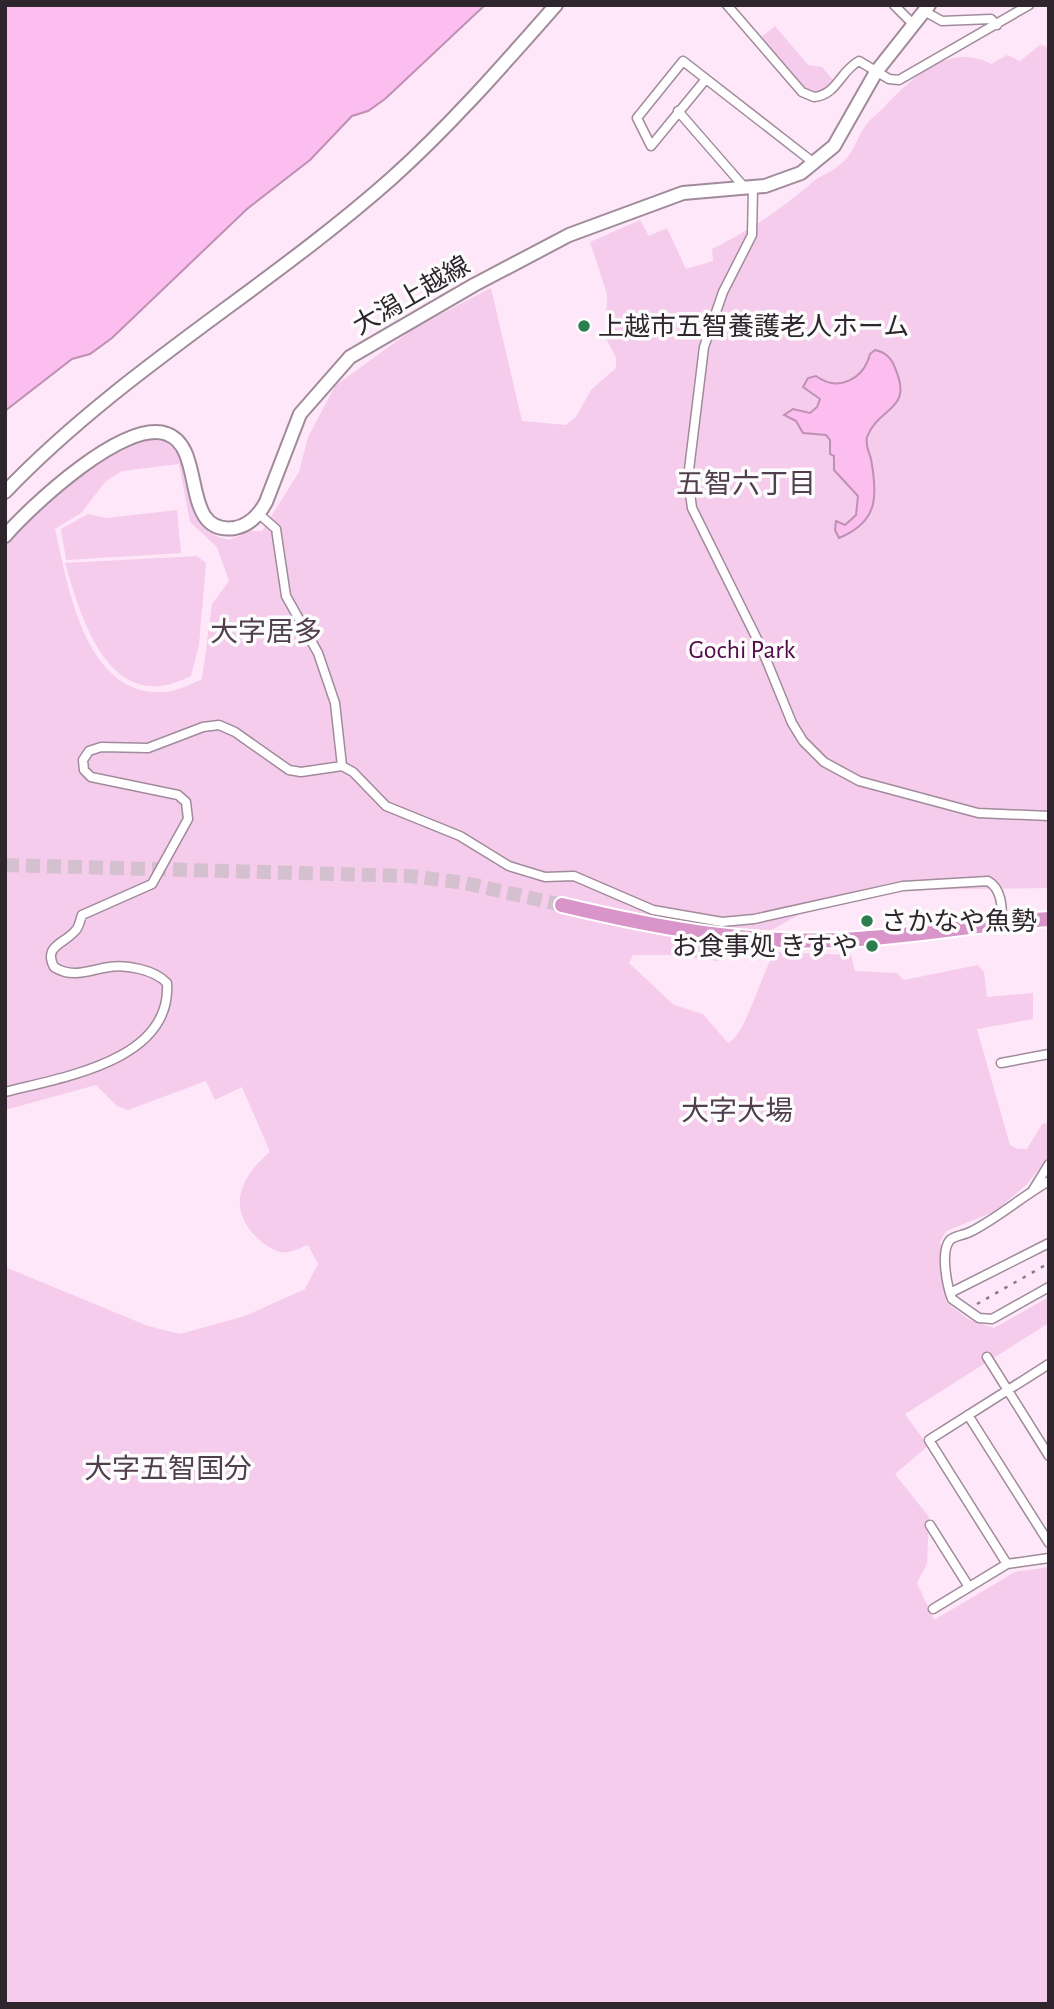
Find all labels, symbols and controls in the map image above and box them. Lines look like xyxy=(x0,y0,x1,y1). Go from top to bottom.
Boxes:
street label: 大潟上越線 xyxy=(348,251,474,340)
place label: 上越市五智養護老人ホーム xyxy=(598,312,909,340)
marker: 上越市五智養護老人ホーム xyxy=(576,318,592,334)
district label: 五智六丁目 xyxy=(676,469,816,499)
district label: 大字居多 xyxy=(210,617,322,647)
park label: Gochi Park xyxy=(689,637,796,663)
place label: さかなや魚勢 xyxy=(881,908,1037,935)
marker: さかなや魚勢 xyxy=(859,913,875,929)
place label: お食事処 きすや xyxy=(672,932,858,960)
marker: お食事処 きすや xyxy=(864,938,880,954)
district label: 大字大場 xyxy=(681,1096,793,1126)
district label: 大字五智国分 xyxy=(84,1454,252,1484)

